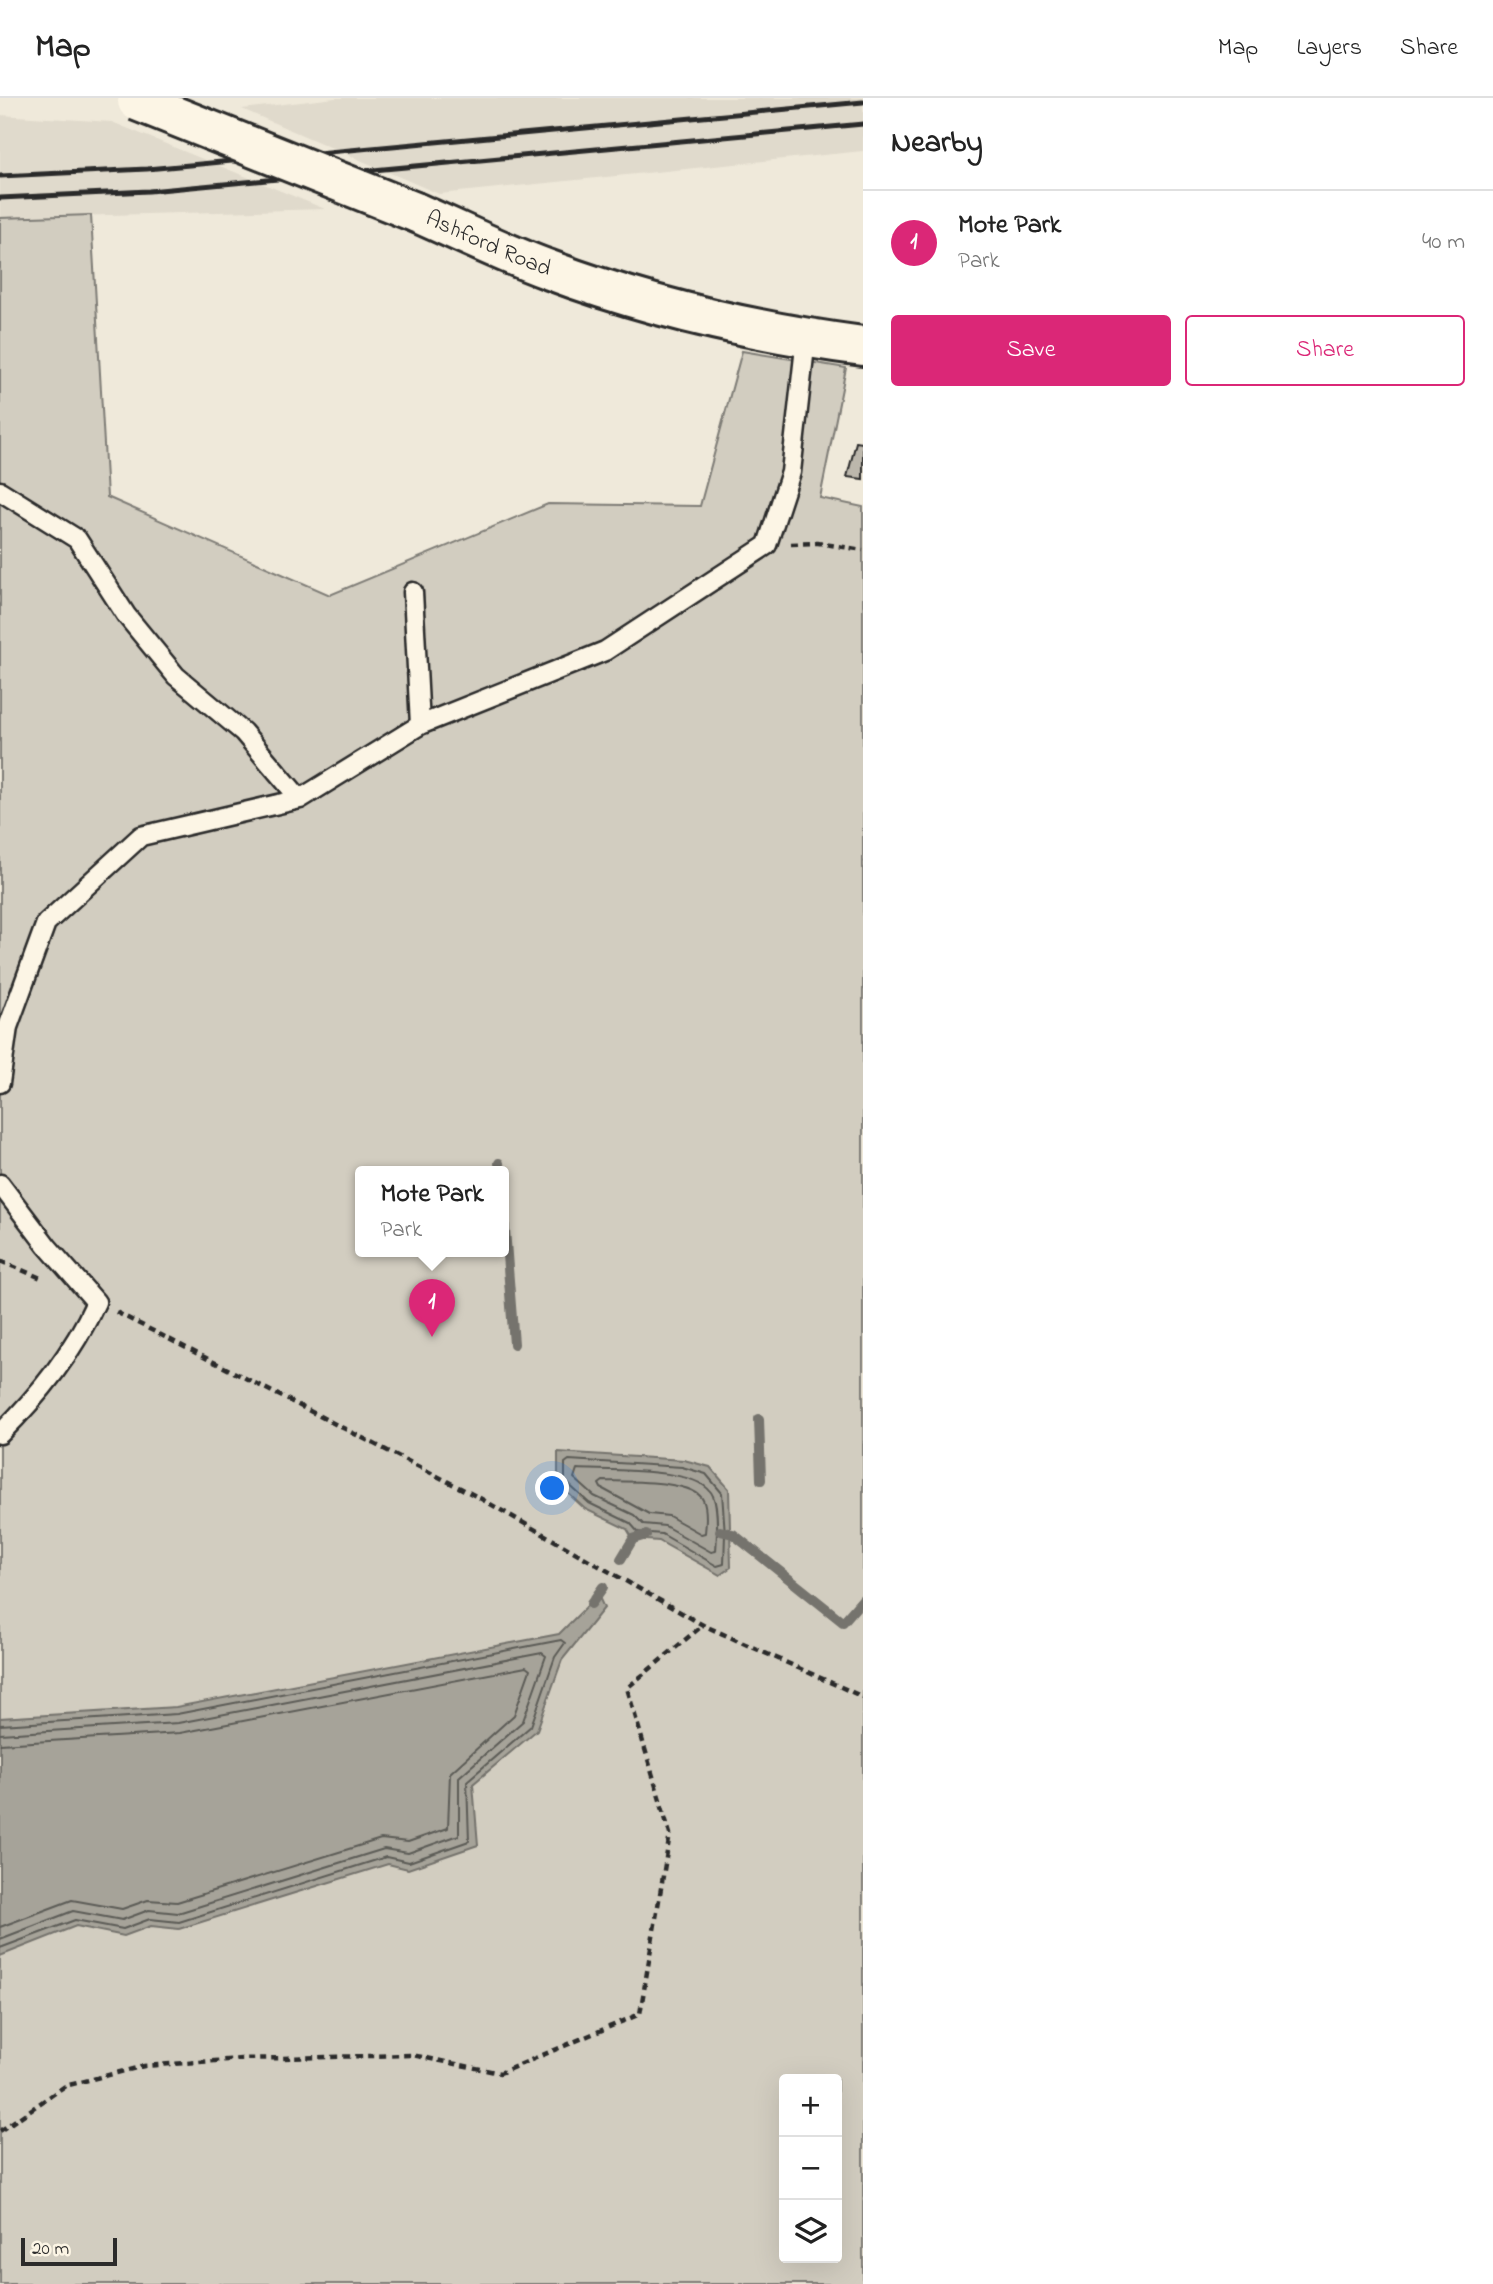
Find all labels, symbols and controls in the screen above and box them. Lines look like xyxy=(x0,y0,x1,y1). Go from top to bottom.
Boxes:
text: Map xyxy=(35,24,91,72)
text: Map xyxy=(1218,31,1258,66)
text: Layers xyxy=(1296,31,1362,66)
text: Share xyxy=(1400,31,1458,66)
text: Nearby xyxy=(891,122,983,166)
street label: Ashford Road xyxy=(420,202,556,286)
text: Mote Park xyxy=(958,207,1061,245)
text: 1 xyxy=(910,226,918,259)
text: 40 m xyxy=(1422,226,1465,259)
text: Park xyxy=(958,245,1000,278)
button: Save xyxy=(891,315,1171,386)
button: Share xyxy=(1185,315,1465,386)
popup xyxy=(355,1166,509,1257)
text: Mote Park xyxy=(380,1176,484,1214)
text: Park xyxy=(380,1214,422,1247)
pin: 1 xyxy=(409,1279,455,1337)
your location xyxy=(535,1471,569,1505)
map controls xyxy=(779,2074,842,2263)
button: + xyxy=(779,2074,842,2137)
button: − xyxy=(779,2137,842,2200)
button: layers xyxy=(779,2200,842,2263)
scale bar xyxy=(21,2235,117,2267)
text: 20 m xyxy=(32,2236,69,2263)

